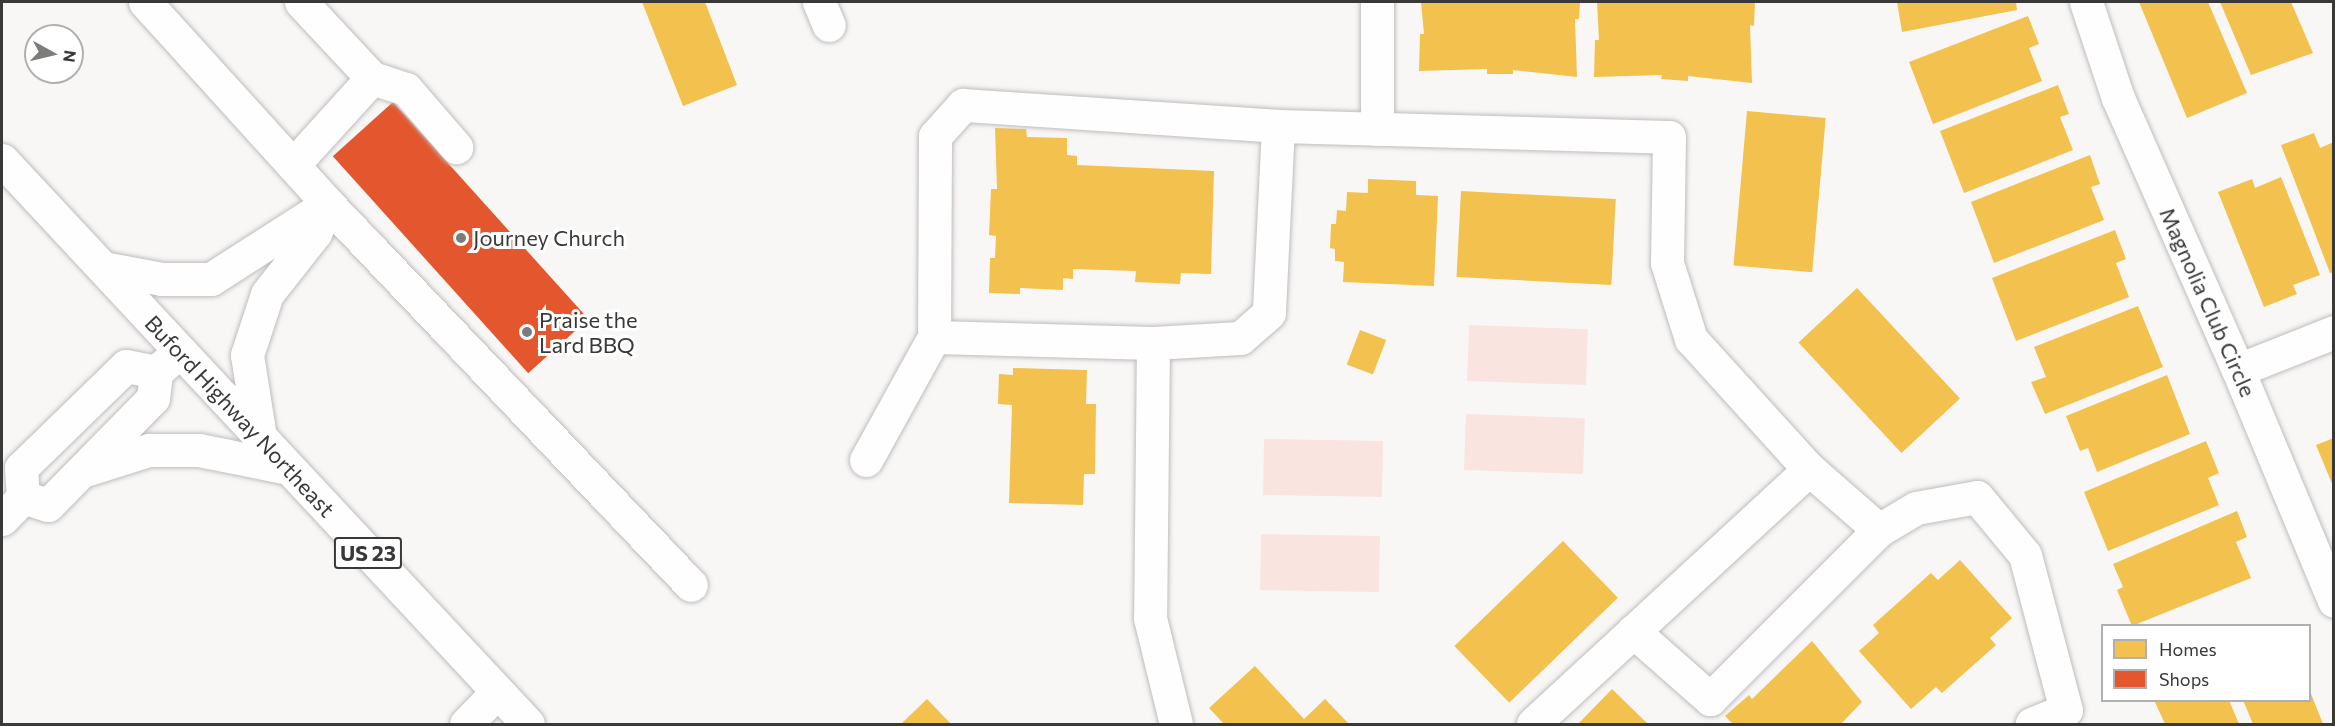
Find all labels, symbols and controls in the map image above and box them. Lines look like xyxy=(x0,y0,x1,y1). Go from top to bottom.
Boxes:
north arrow xyxy=(24,24,84,84)
text: N xyxy=(60,49,81,64)
street label: Magnolia Club Circle xyxy=(2154,203,2262,401)
place label: Journey Church xyxy=(473,225,625,251)
marker: Journey Church xyxy=(454,231,468,245)
place label: Praise the Lard BBQ xyxy=(539,306,638,358)
street label: Buford Highway Northeast xyxy=(140,310,340,522)
marker: Praise the Lard BBQ xyxy=(520,325,534,339)
road number: US 23 xyxy=(334,535,403,571)
legend xyxy=(2101,624,2311,702)
text: Homes xyxy=(2159,638,2217,660)
text: Shops xyxy=(2159,668,2209,690)

